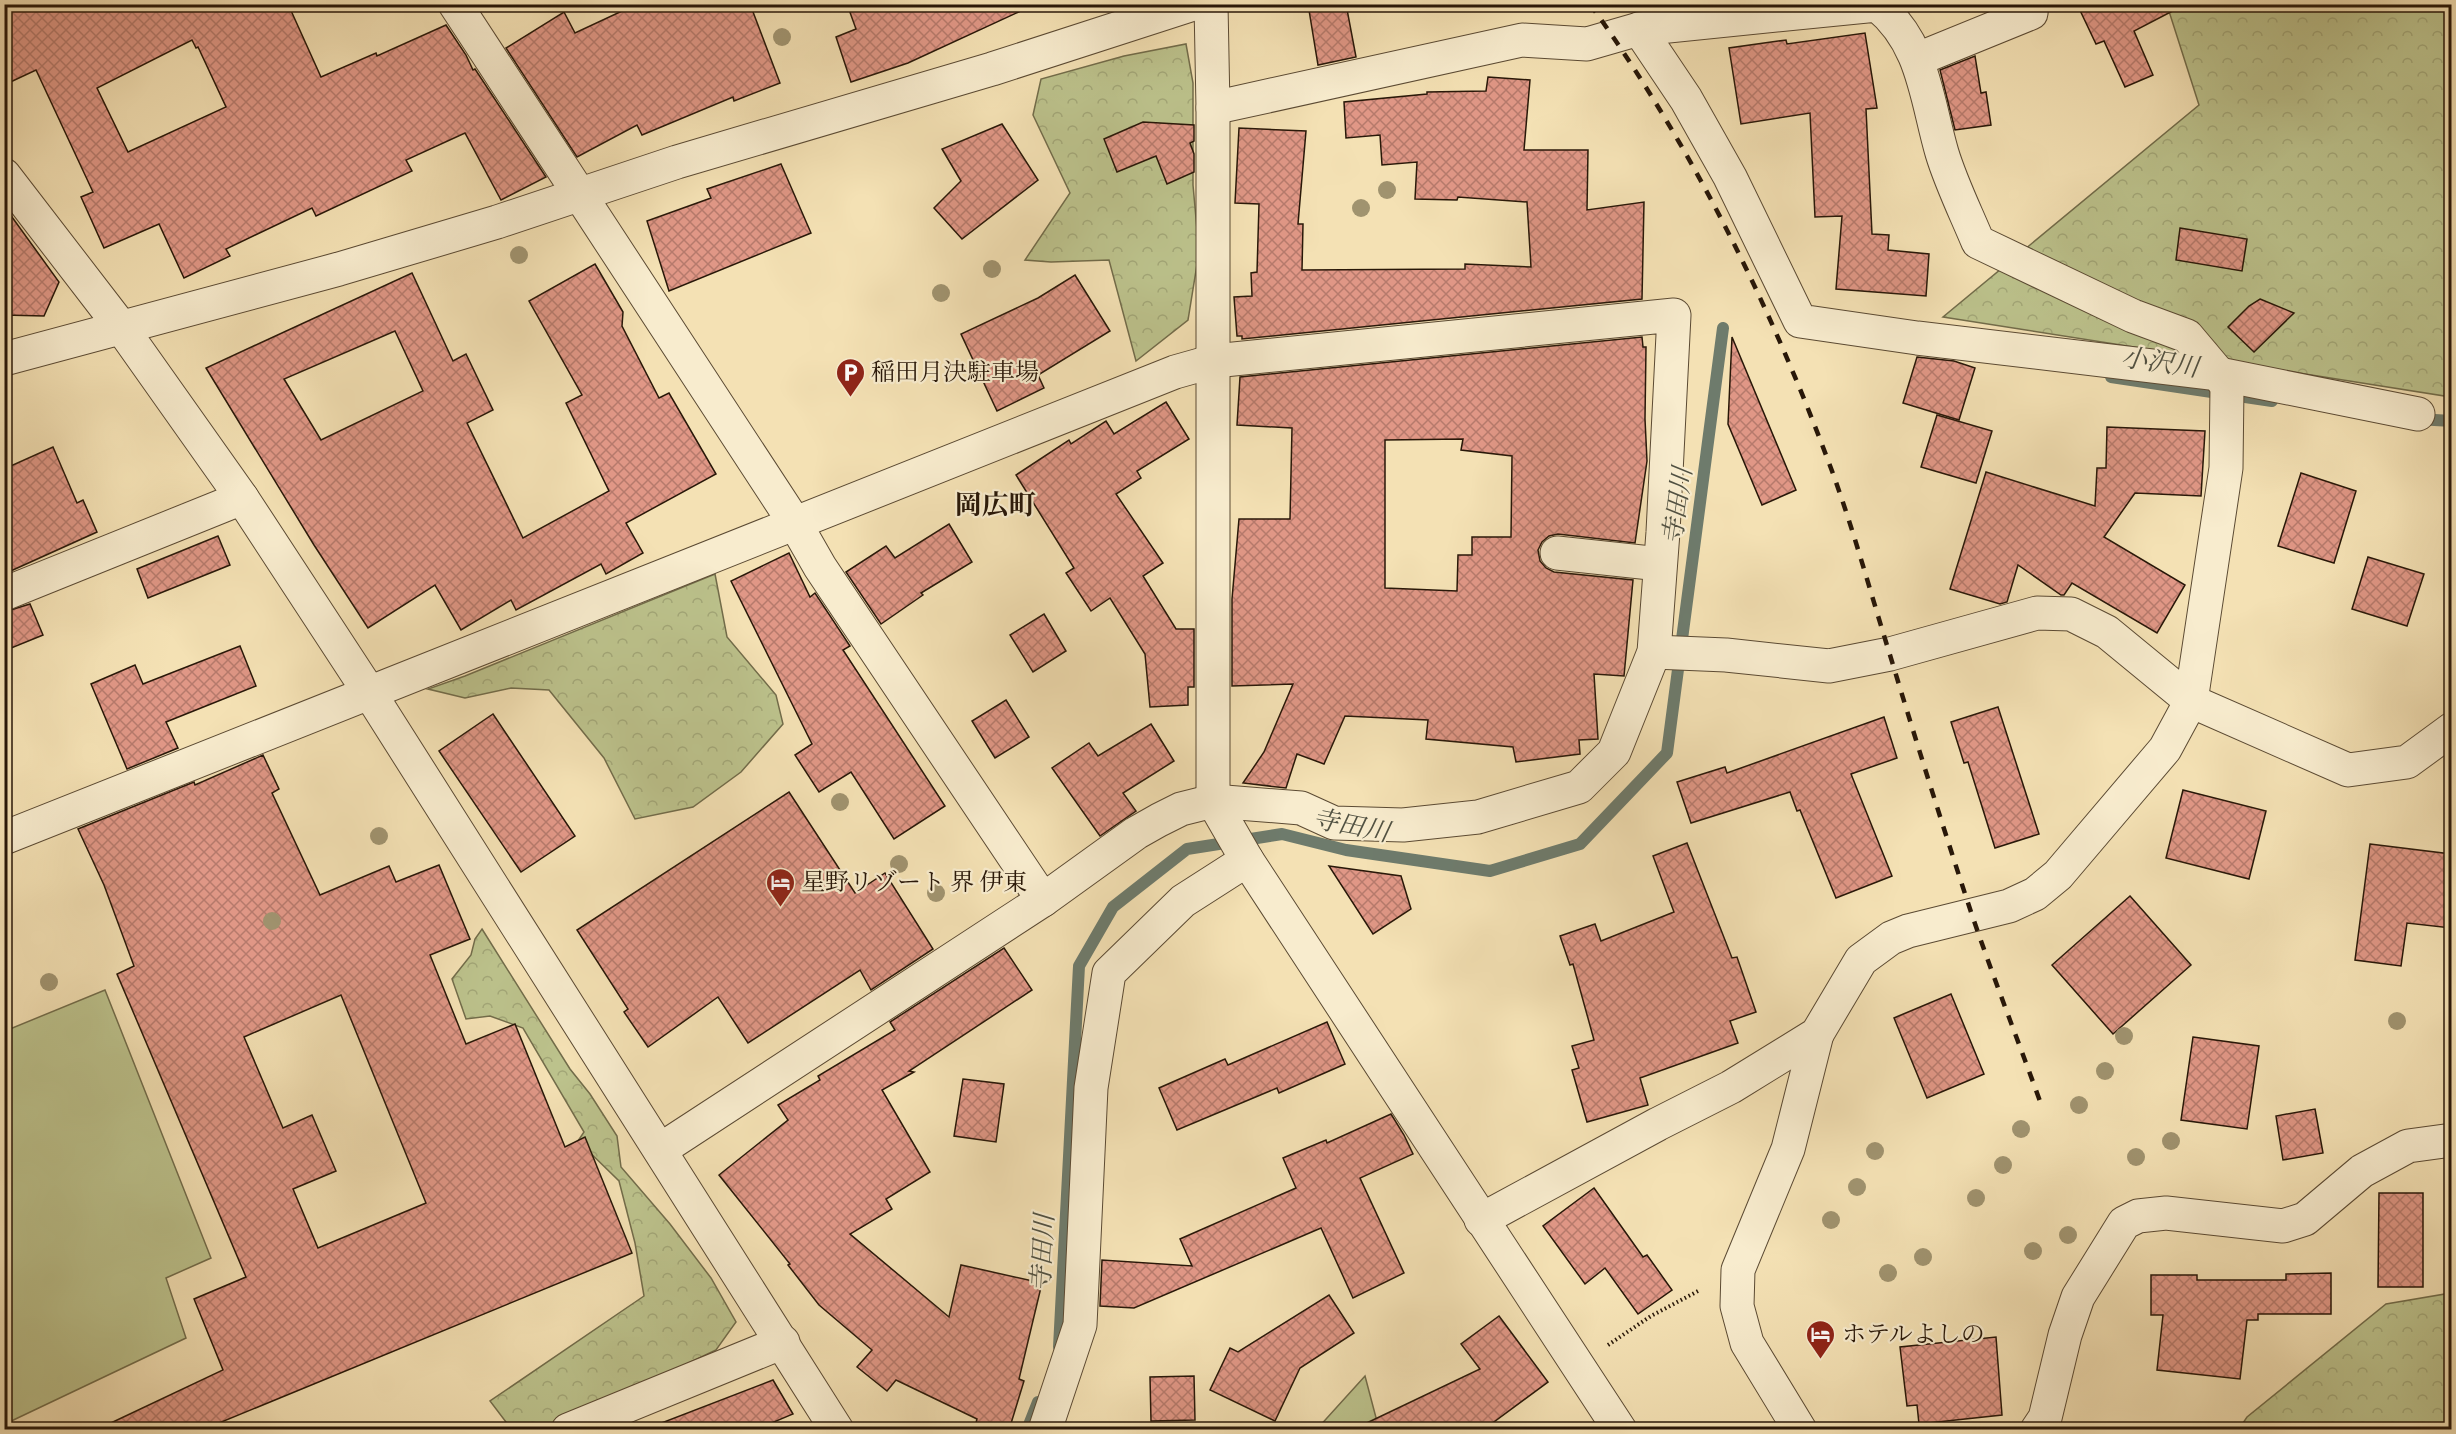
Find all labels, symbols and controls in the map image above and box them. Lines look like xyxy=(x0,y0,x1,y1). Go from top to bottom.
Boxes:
water label: 小沢川 xyxy=(2119,337,2204,387)
place label: 稲田月決駐車場 xyxy=(871,354,1039,389)
parking icon: 稲田月決駐車場 xyxy=(834,356,866,398)
water label: 寺田川 xyxy=(1652,462,1702,547)
district label: 岡広町 xyxy=(955,484,1036,524)
water label: 寺田川 xyxy=(1309,798,1396,852)
place label: 星野リゾート 界 伊東 xyxy=(801,864,1028,899)
hotel icon: 星野リゾート 界 伊東 xyxy=(764,866,796,908)
water label: 寺田川 xyxy=(1020,1210,1063,1293)
place label: ホテルよしの xyxy=(1842,1316,1985,1351)
hotel icon: ホテルよしの xyxy=(1805,1318,1837,1360)

